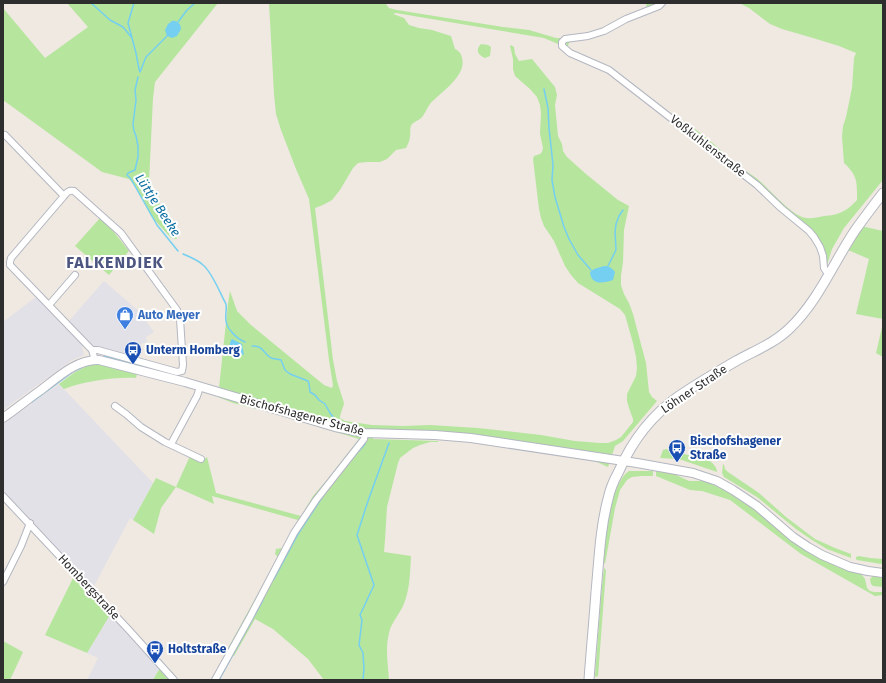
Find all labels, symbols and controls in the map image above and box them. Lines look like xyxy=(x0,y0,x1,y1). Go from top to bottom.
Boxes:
street label: Voßkuhlenstraße xyxy=(667,112,749,180)
water label: Lüttje Beeke xyxy=(132,171,184,239)
district label: FALKENDIEK xyxy=(66,253,164,272)
shop icon: Auto Meyer xyxy=(115,305,135,330)
place label: Auto Meyer xyxy=(137,308,200,322)
bus stop icon: Unterm Homberg xyxy=(123,340,143,365)
place label: Unterm Homberg xyxy=(146,343,240,357)
street label: Löhner Straße xyxy=(658,362,730,416)
street label: Bischofshagener Straße xyxy=(238,392,366,438)
place label: Bischofshagener Straße xyxy=(690,434,781,462)
bus stop icon: Bischofshagener Straße xyxy=(667,438,687,463)
street label: Hombergstraße xyxy=(55,551,123,623)
bus stop icon: Holtstraße xyxy=(145,639,165,664)
place label: Holtstraße xyxy=(168,642,227,656)

